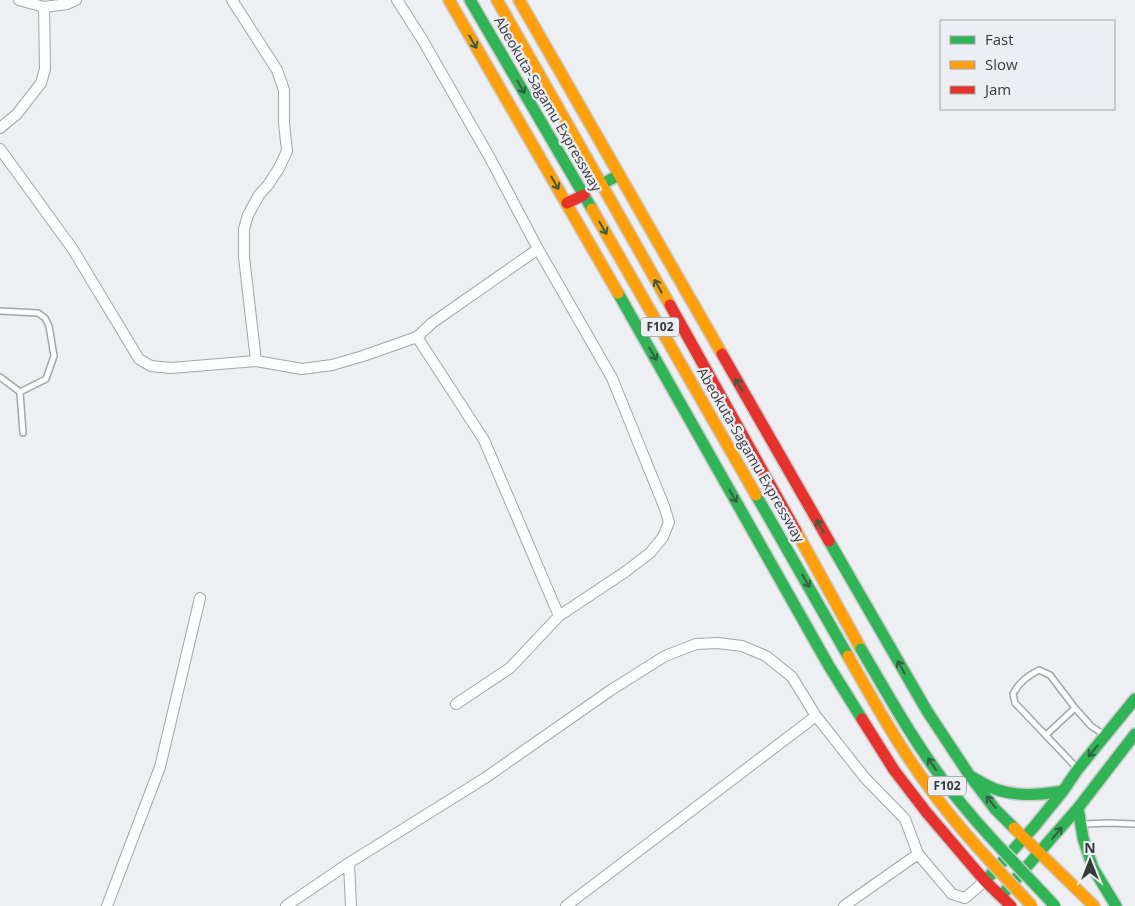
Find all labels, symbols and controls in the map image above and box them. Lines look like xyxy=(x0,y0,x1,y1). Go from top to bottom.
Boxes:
street label: Abeokuta-Sagamu Expressway xyxy=(490,13,607,196)
legend xyxy=(940,20,1115,110)
text: Fast xyxy=(985,29,1014,49)
one-way arrow xyxy=(469,35,479,49)
text: Slow xyxy=(985,54,1018,74)
text: Jam xyxy=(983,79,1011,99)
one-way arrow xyxy=(516,80,526,95)
one-way arrow xyxy=(550,175,560,190)
one-way arrow xyxy=(598,220,608,235)
one-way arrow xyxy=(653,279,663,293)
road number: F102 xyxy=(641,318,679,337)
one-way arrow xyxy=(648,347,658,361)
street label: Abeokuta-Sagamu Expressway xyxy=(693,364,810,547)
one-way arrow xyxy=(734,379,744,393)
one-way arrow xyxy=(728,488,738,502)
one-way arrow xyxy=(815,519,825,534)
one-way arrow xyxy=(801,574,811,588)
one-way arrow xyxy=(896,660,906,675)
one-way arrow xyxy=(1088,744,1099,757)
one-way arrow xyxy=(927,757,937,771)
road number: F102 xyxy=(928,776,966,796)
one-way arrow xyxy=(985,796,996,809)
one-way arrow xyxy=(1051,827,1062,840)
north arrow xyxy=(1065,836,1115,886)
text: N xyxy=(1084,838,1096,857)

